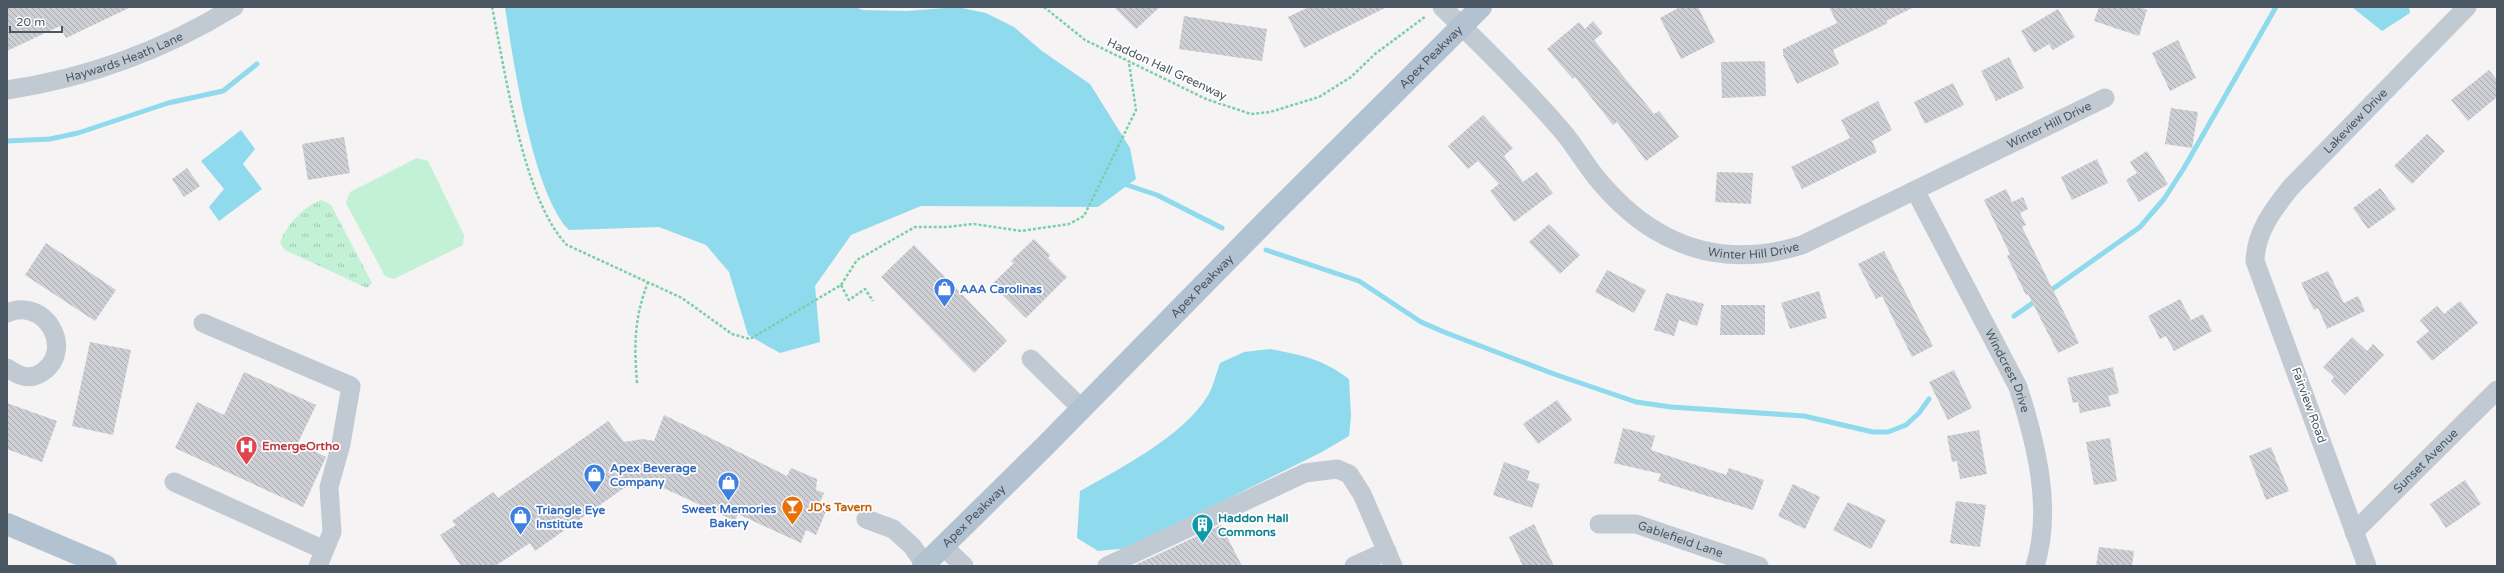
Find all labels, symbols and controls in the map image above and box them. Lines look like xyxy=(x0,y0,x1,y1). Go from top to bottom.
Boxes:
scale bar xyxy=(10,8,62,34)
text: 20 m xyxy=(16,15,45,29)
street label: Apex Peakway xyxy=(1396,22,1466,91)
street label: Haywards Heath Lane xyxy=(64,29,185,85)
street label: Haddon Hall Greenway xyxy=(1105,35,1230,103)
street label: Lakeview Drive xyxy=(2321,86,2390,156)
street label: Winter Hill Drive xyxy=(2005,99,2094,151)
street label: Winter Hill Drive xyxy=(1707,239,1801,262)
street label: Apex Peakway xyxy=(1168,251,1236,321)
shop icon: AAA Carolinas xyxy=(931,276,957,309)
place label: AAA Carolinas xyxy=(960,282,1042,296)
street label: Windcrest Drive xyxy=(1982,327,2032,414)
street label: Fairview Road xyxy=(2289,365,2329,445)
street label: Sunset Avenue xyxy=(2391,426,2461,496)
hospital icon: EmergeOrtho xyxy=(234,433,260,466)
place label: EmergeOrtho xyxy=(262,439,340,454)
place label: Apex Beverage Company xyxy=(610,461,697,490)
shop icon: Apex Beverage Company xyxy=(581,462,607,495)
shop icon: Sweet Memories Bakery xyxy=(716,469,742,502)
street label: Apex Peakway xyxy=(939,482,1009,550)
bar icon: JD's Tavern xyxy=(780,494,806,527)
place label: JD's Tavern xyxy=(807,500,872,514)
place label: Sweet Memories Bakery xyxy=(682,502,776,531)
place label: Triangle Eye Institute xyxy=(535,503,606,531)
shop icon: Triangle Eye Institute xyxy=(507,504,533,537)
place label: Haddon Hall Commons xyxy=(1218,511,1288,539)
building icon: Haddon Hall Commons xyxy=(1190,512,1216,545)
street label: Gablefield Lane xyxy=(1636,518,1725,560)

